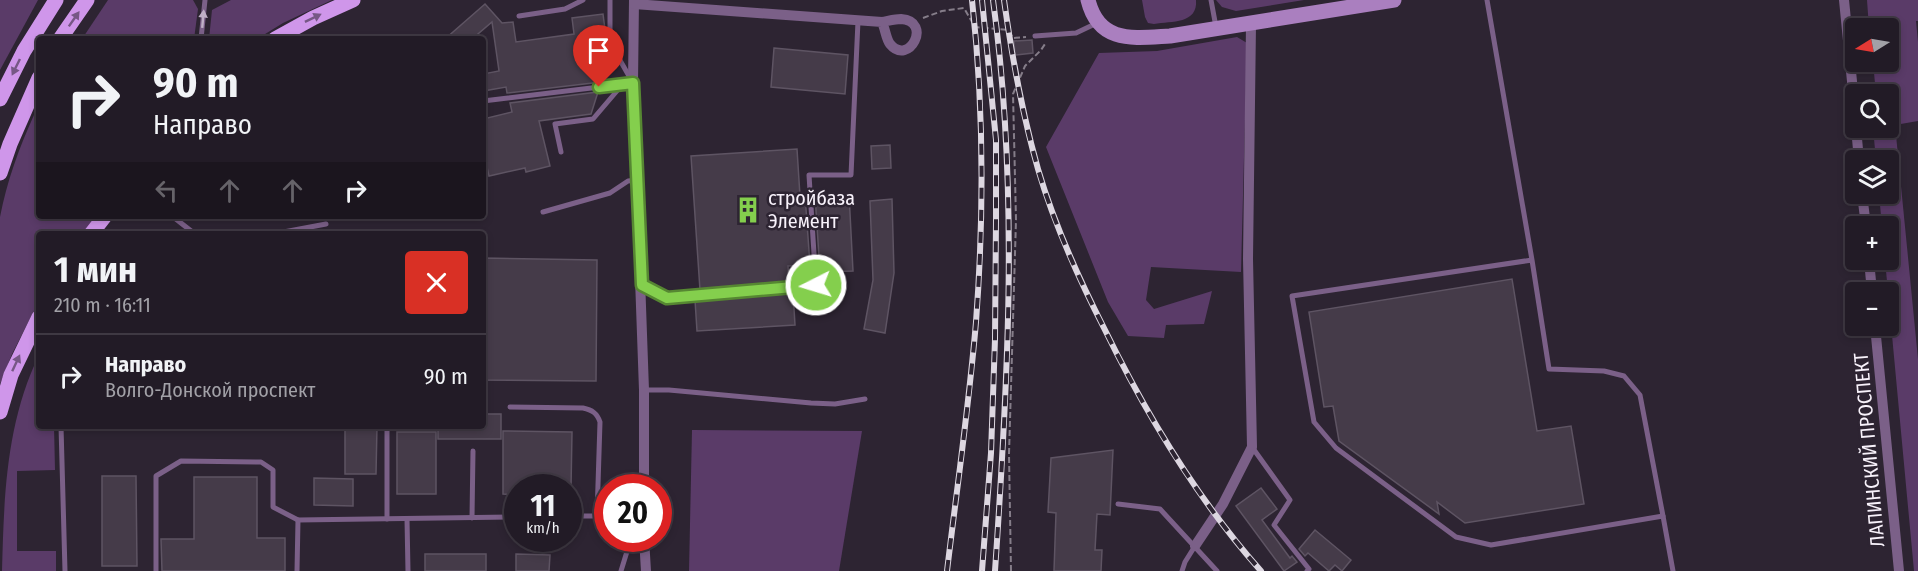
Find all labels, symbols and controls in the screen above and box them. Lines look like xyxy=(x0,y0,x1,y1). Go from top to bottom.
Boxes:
one-way arrow xyxy=(198,10,208,29)
one-way arrow xyxy=(68,12,80,28)
one-way arrow xyxy=(305,14,322,23)
north arrow xyxy=(1845,18,1899,72)
map controls xyxy=(1845,18,1899,336)
pin xyxy=(573,25,624,87)
icon: arrive xyxy=(582,34,615,67)
one-way arrow xyxy=(11,58,20,75)
text: 90 m xyxy=(153,58,238,108)
icon: right xyxy=(54,60,132,138)
button: search xyxy=(1845,84,1899,138)
text: Направо xyxy=(153,109,252,141)
button: layers xyxy=(1845,150,1899,204)
icon: left xyxy=(150,174,183,207)
icon: ahead xyxy=(213,174,246,207)
icon: ahead xyxy=(276,174,309,207)
icon: right xyxy=(339,174,372,207)
place label: стройбаза Элемент xyxy=(768,186,855,233)
building icon: стройбаза Элемент xyxy=(733,195,763,225)
button: + xyxy=(1845,216,1899,270)
text: 1 мин xyxy=(54,248,137,292)
button: close xyxy=(405,251,468,314)
position arrow xyxy=(784,253,848,317)
button: − xyxy=(1845,282,1899,336)
text: 210 m · 16:11 xyxy=(54,293,151,317)
text: Направо xyxy=(105,351,186,378)
street label: ЛАПИНСКИЙ ПРОСПЕКТ xyxy=(1848,351,1889,548)
one-way arrow xyxy=(12,354,22,372)
icon: right xyxy=(54,360,87,393)
text: 90 m xyxy=(424,363,468,390)
text: Волго-Донской проспект xyxy=(105,378,315,402)
speed limit sign: 20 xyxy=(594,474,672,552)
text: 11 xyxy=(531,488,555,524)
text: km/h xyxy=(526,519,560,537)

